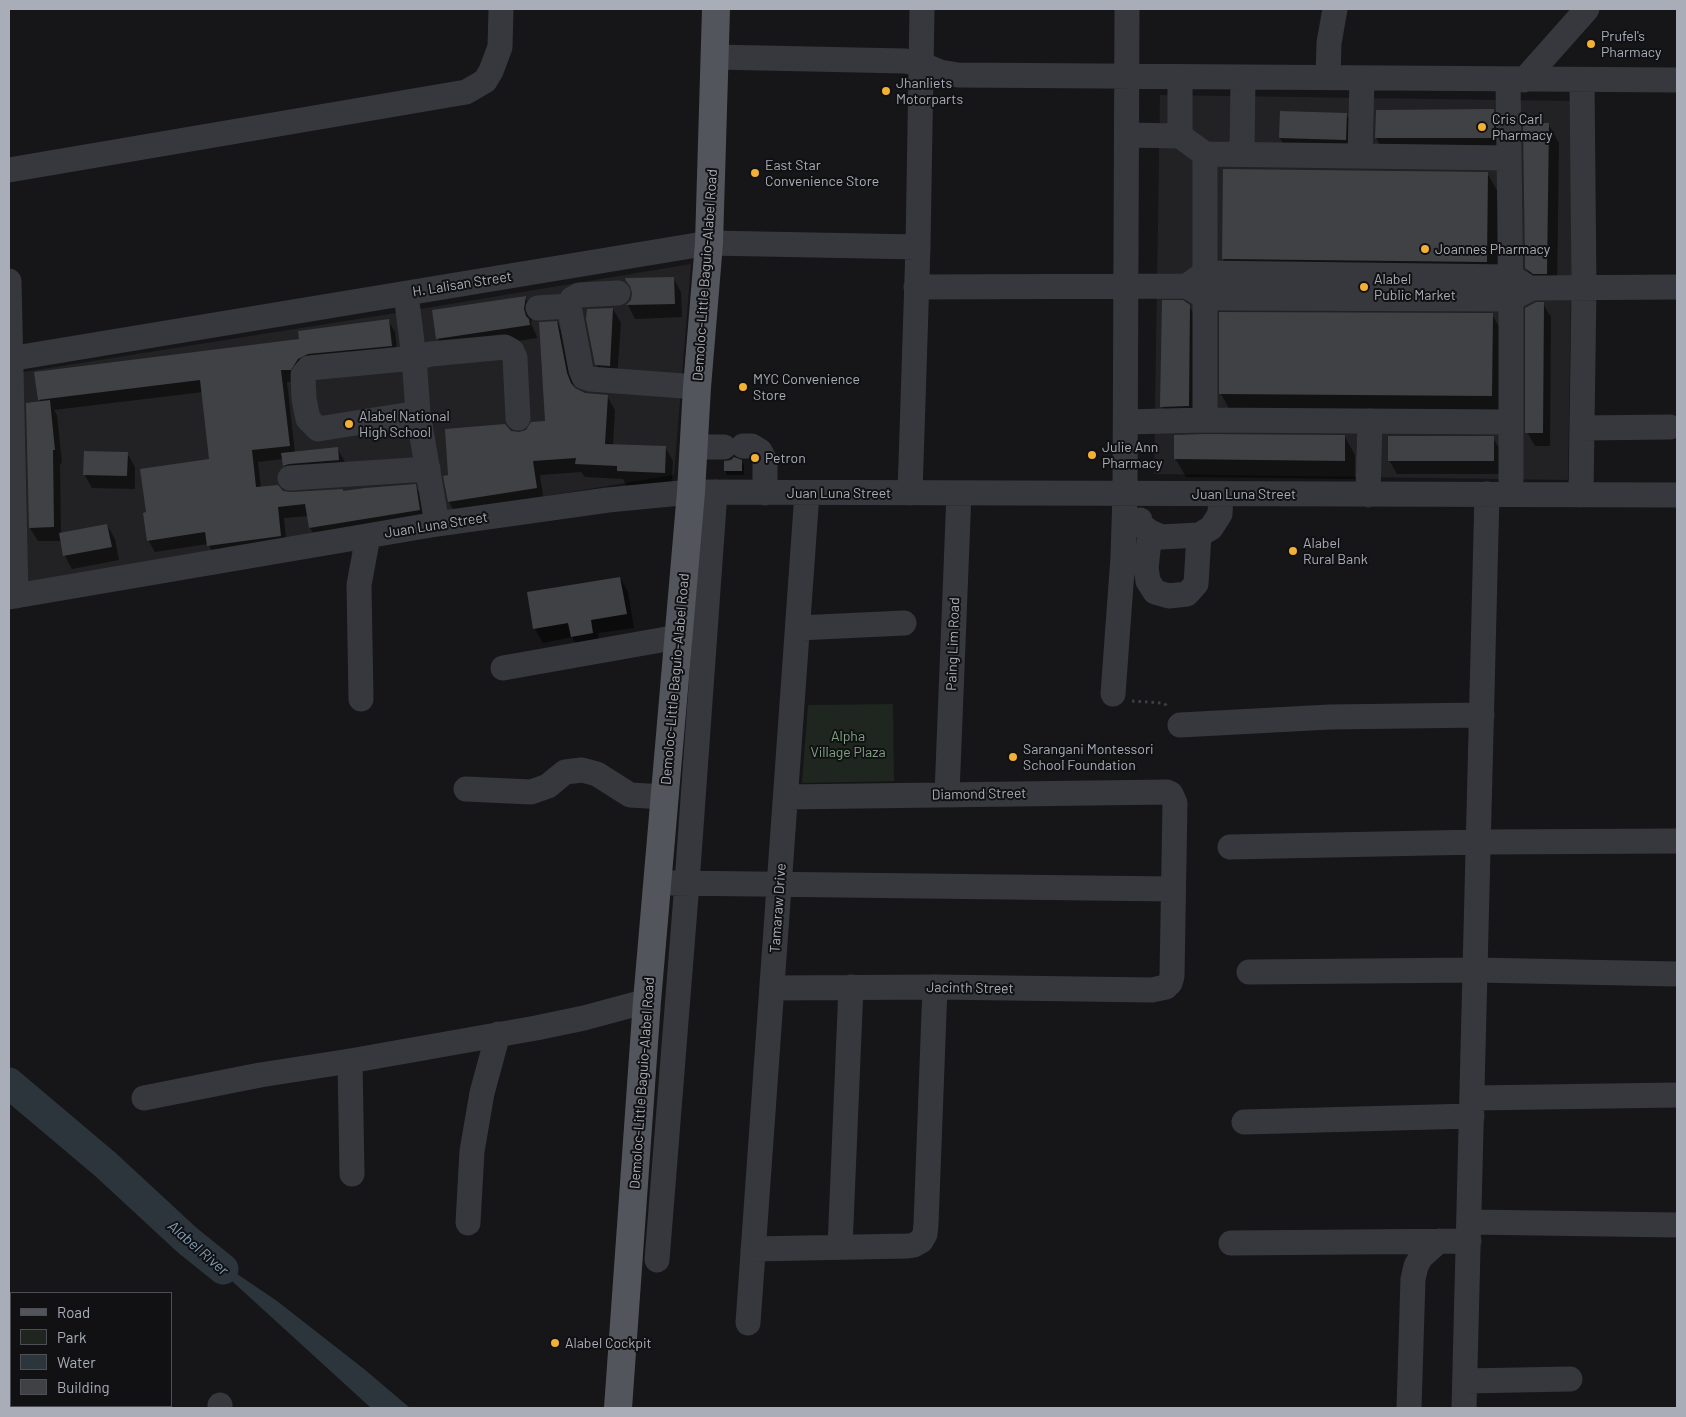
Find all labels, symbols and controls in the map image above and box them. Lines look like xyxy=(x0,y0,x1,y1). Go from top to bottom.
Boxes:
place label: Prufel's Pharmacy xyxy=(1601,28,1661,60)
marker: Prufel's Pharmacy xyxy=(1585,38,1597,50)
place label: Jhanliets Motorparts xyxy=(896,75,963,108)
marker: Jhanliets Motorparts xyxy=(880,85,892,97)
place label: Cris Carl Pharmacy xyxy=(1492,111,1552,144)
marker: Cris Carl Pharmacy xyxy=(1476,121,1488,133)
place label: East Star Convenience Store xyxy=(765,157,879,190)
marker: East Star Convenience Store xyxy=(749,167,761,179)
street label: Demoloc-Little Baguio-Alabel Road xyxy=(689,168,721,382)
place label: Joannes Pharmacy xyxy=(1435,241,1550,257)
marker: Joannes Pharmacy xyxy=(1419,243,1431,255)
street label: H. Lalisan Street xyxy=(411,268,513,300)
place label: Alabel Public Market xyxy=(1374,271,1456,304)
marker: Alabel Public Market xyxy=(1358,281,1370,293)
place label: MYC Convenience Store xyxy=(753,371,860,404)
marker: MYC Convenience Store xyxy=(737,381,749,393)
place label: Alabel National High School xyxy=(359,408,450,441)
marker: Alabel National High School xyxy=(343,418,355,430)
place label: Julie Ann Pharmacy xyxy=(1102,439,1162,472)
marker: Julie Ann Pharmacy xyxy=(1086,449,1098,461)
place label: Petron xyxy=(765,450,806,466)
marker: Petron xyxy=(749,452,761,464)
street label: Juan Luna Street xyxy=(787,485,891,501)
street label: Juan Luna Street xyxy=(1192,486,1296,502)
street label: Juan Luna Street xyxy=(383,509,489,541)
place label: Alabel Rural Bank xyxy=(1303,535,1368,568)
marker: Alabel Rural Bank xyxy=(1287,545,1299,557)
street label: Demoloc-Little Baguio-Alabel Road xyxy=(657,572,693,786)
street label: Paing Lim Road xyxy=(943,597,963,691)
park label: Alpha Village Plaza xyxy=(810,728,886,760)
place label: Sarangani Montessori School Foundation xyxy=(1023,741,1154,774)
marker: Sarangani Montessori School Foundation xyxy=(1007,751,1019,763)
street label: Diamond Street xyxy=(932,785,1026,803)
street label: Tamaraw Drive xyxy=(766,863,790,953)
street label: Demoloc-Little Baguio-Alabel Road xyxy=(626,976,658,1190)
street label: Jacinth Street xyxy=(926,979,1014,997)
water label: Alabel River xyxy=(164,1217,232,1279)
legend xyxy=(10,1292,172,1407)
text: Road xyxy=(57,1303,90,1321)
text: Park xyxy=(57,1328,86,1346)
place label: Alabel Cockpit xyxy=(565,1335,652,1351)
marker: Alabel Cockpit xyxy=(549,1337,561,1349)
text: Water xyxy=(57,1353,96,1371)
text: Building xyxy=(57,1378,110,1396)

